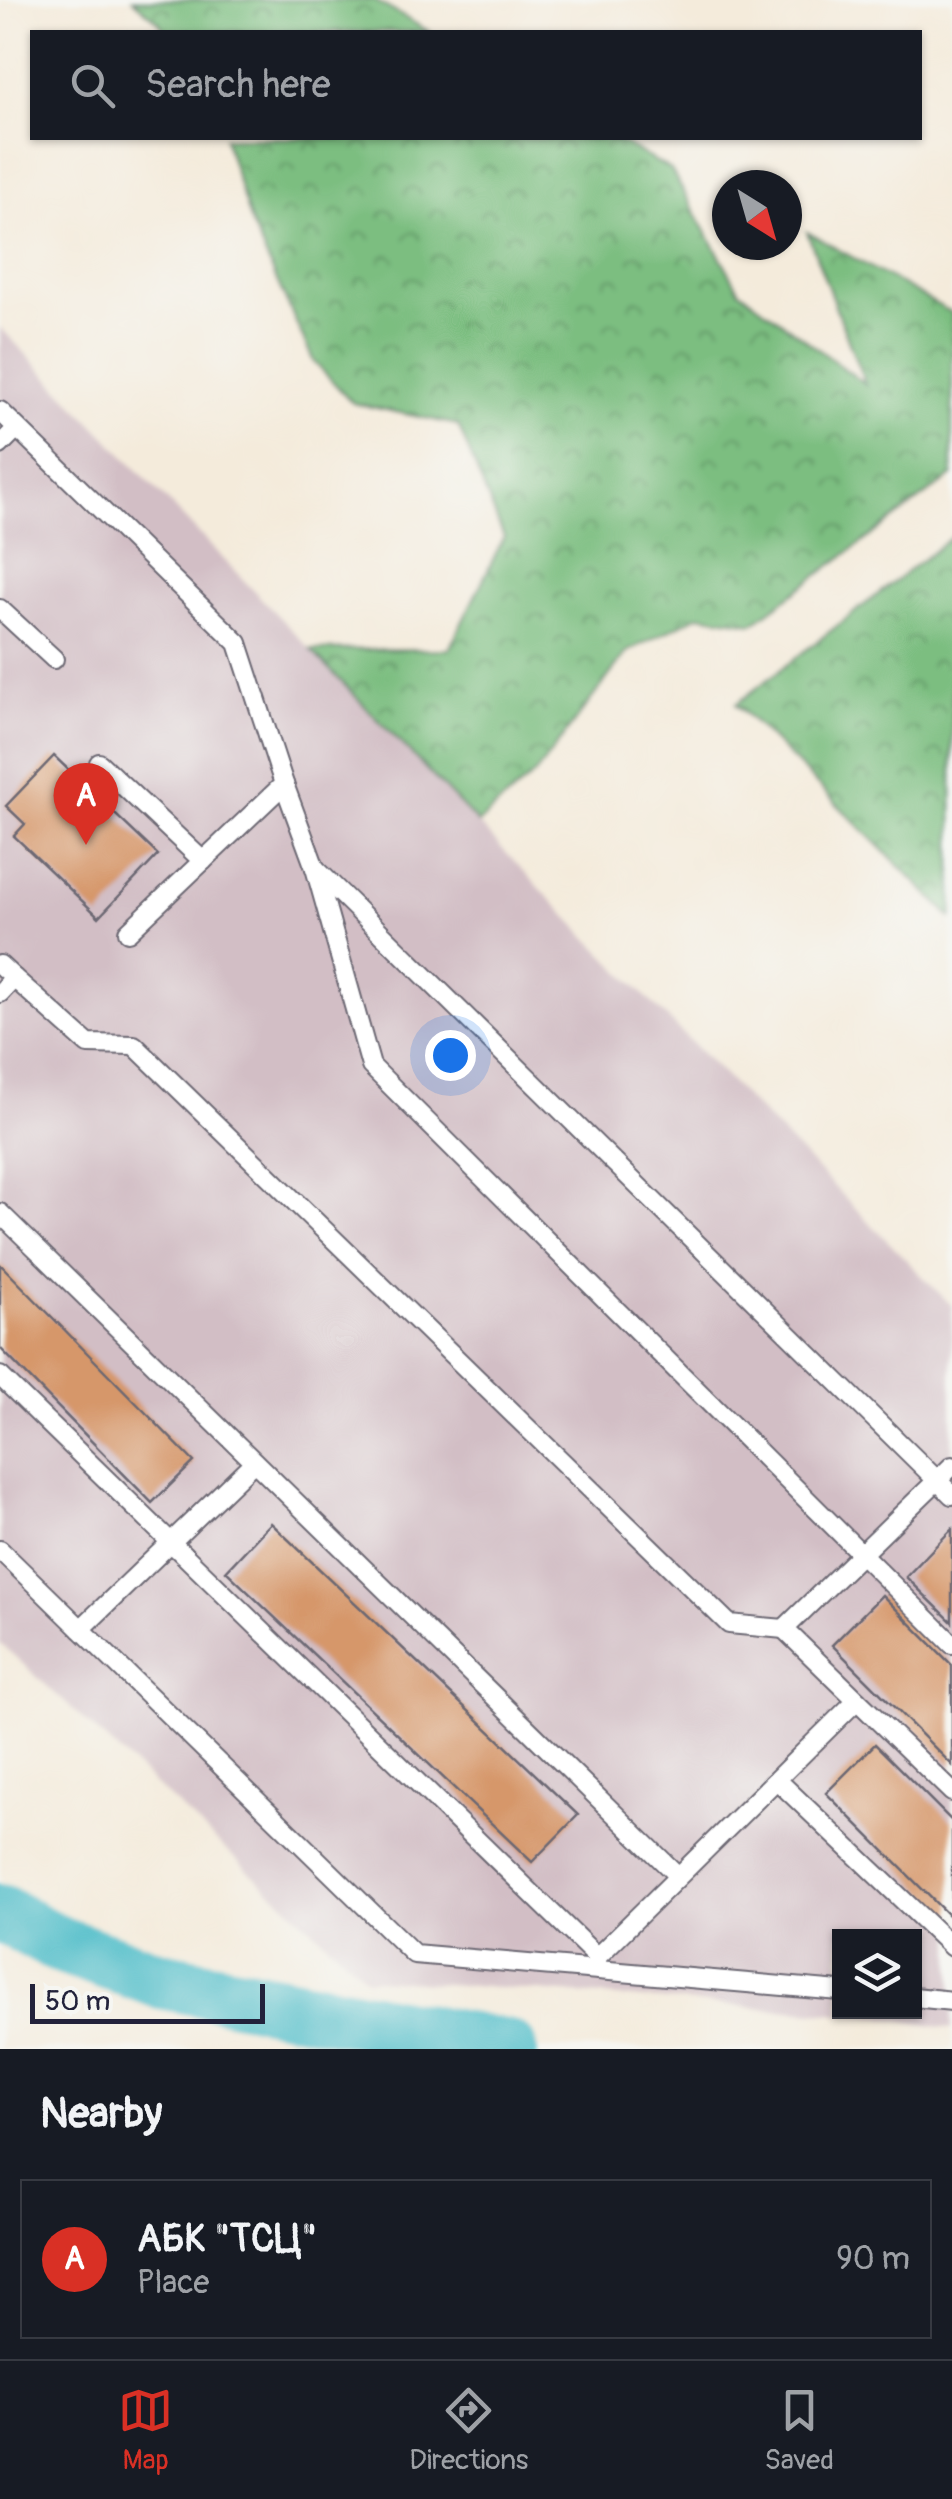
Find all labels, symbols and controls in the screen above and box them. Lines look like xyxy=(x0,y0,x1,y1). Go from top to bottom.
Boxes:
search box xyxy=(30,30,922,140)
icon: search xyxy=(65,58,120,113)
text: Search here xyxy=(145,61,331,109)
north arrow xyxy=(712,170,802,260)
pin: A xyxy=(54,762,118,845)
your location xyxy=(425,1030,476,1081)
map controls xyxy=(832,1929,922,2019)
button: layers xyxy=(832,1929,922,2019)
scale bar xyxy=(30,1979,265,2024)
text: 50 m xyxy=(45,1984,110,2019)
text: Nearby xyxy=(40,2088,162,2140)
text: АБК "ТСЦ" xyxy=(137,2215,317,2263)
text: A xyxy=(64,2239,85,2279)
text: 90 m xyxy=(836,2239,910,2279)
text: Place xyxy=(137,2263,209,2303)
tab: Map xyxy=(118,2383,173,2478)
tab: Directions xyxy=(409,2383,528,2478)
tab: Saved xyxy=(764,2383,834,2478)

